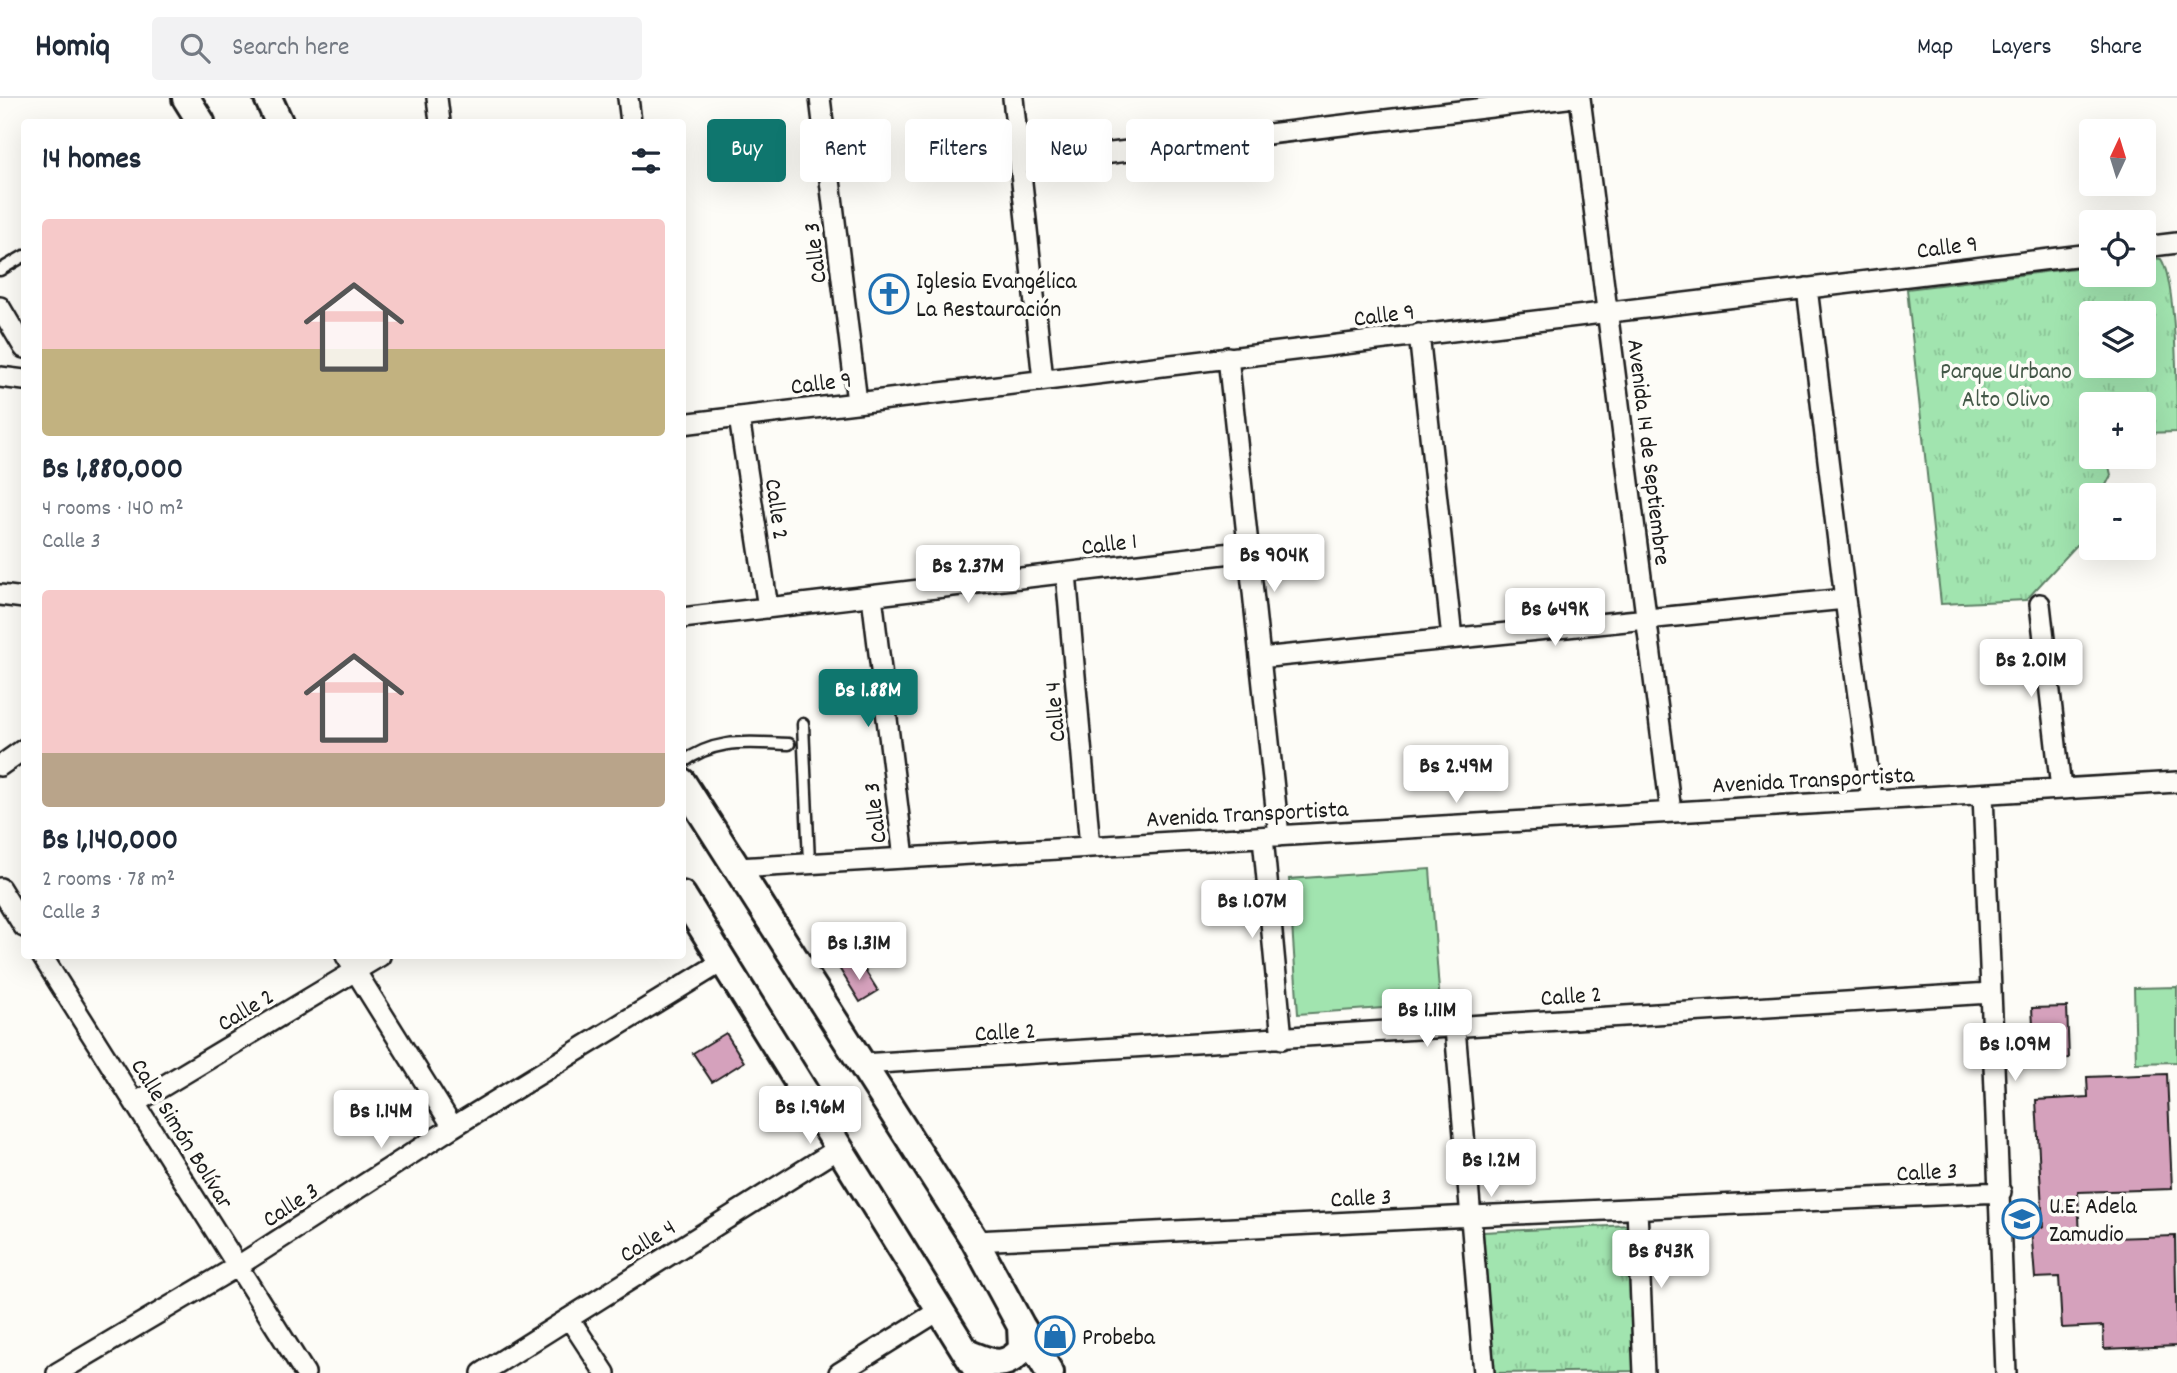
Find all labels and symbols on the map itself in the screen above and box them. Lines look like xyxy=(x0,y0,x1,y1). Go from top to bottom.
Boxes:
north arrow xyxy=(2079,119,2156,196)
street label: Calle 3 xyxy=(796,220,838,285)
street label: Calle 9 xyxy=(1915,228,1980,270)
place label: Iglesia Evangélica La Restauración xyxy=(916,266,1077,328)
church icon: Iglesia Evangélica La Restauración xyxy=(868,273,910,315)
street label: Calle 9 xyxy=(1352,296,1417,338)
street label: Avenida 14 de Septiembre xyxy=(1616,337,1678,567)
park label: Parque Urbano Alto Olivo xyxy=(1940,356,2072,418)
street label: Calle 9 xyxy=(789,364,854,406)
street label: Calle 2 xyxy=(754,477,796,542)
street label: Calle 1 xyxy=(1080,526,1139,566)
pin: Bs 904K xyxy=(1209,534,1339,594)
pin: Bs 2.37M xyxy=(896,546,1040,605)
pin: Bs 649K xyxy=(1490,588,1620,648)
pin: Bs 2.01M xyxy=(1959,640,2103,699)
pin: Bs 1.88M xyxy=(796,670,940,729)
street label: Calle 4 xyxy=(1037,680,1077,743)
pin: Bs 2.49M xyxy=(1384,746,1528,805)
street label: Avenida Transportista xyxy=(1711,760,1916,804)
street label: Calle 3 xyxy=(856,780,898,845)
street label: Avenida Transportista xyxy=(1145,794,1350,838)
pin: Bs 1.07M xyxy=(1180,880,1324,940)
pin: Bs 1.31M xyxy=(787,922,931,982)
street label: Calle 2 xyxy=(1540,979,1603,1017)
street label: Calle 2 xyxy=(212,981,281,1042)
pin: Bs 1.11M xyxy=(1355,990,1499,1049)
street label: Calle 2 xyxy=(974,1015,1037,1053)
pin: Bs 1.09M xyxy=(1943,1024,2087,1083)
street label: Calle Simón Bolívar xyxy=(121,1053,240,1216)
pin: Bs 1.96M xyxy=(738,1086,882,1146)
pin: Bs 1.14M xyxy=(309,1090,453,1150)
pin: Bs 1.2M xyxy=(1426,1140,1556,1199)
street label: Calle 3 xyxy=(1896,1155,1959,1193)
street label: Calle 3 xyxy=(257,1176,327,1237)
street label: Calle 3 xyxy=(1330,1181,1393,1219)
place label: U.E. Adela Zamudio xyxy=(2049,1191,2138,1253)
school or university icon: U.E. Adela Zamudio xyxy=(2001,1198,2043,1240)
street label: Calle 4 xyxy=(614,1212,683,1273)
pin: Bs 843K xyxy=(1596,1230,1726,1290)
shop icon: Probeba xyxy=(1034,1315,1076,1357)
place label: Probeba xyxy=(1082,1322,1156,1356)

